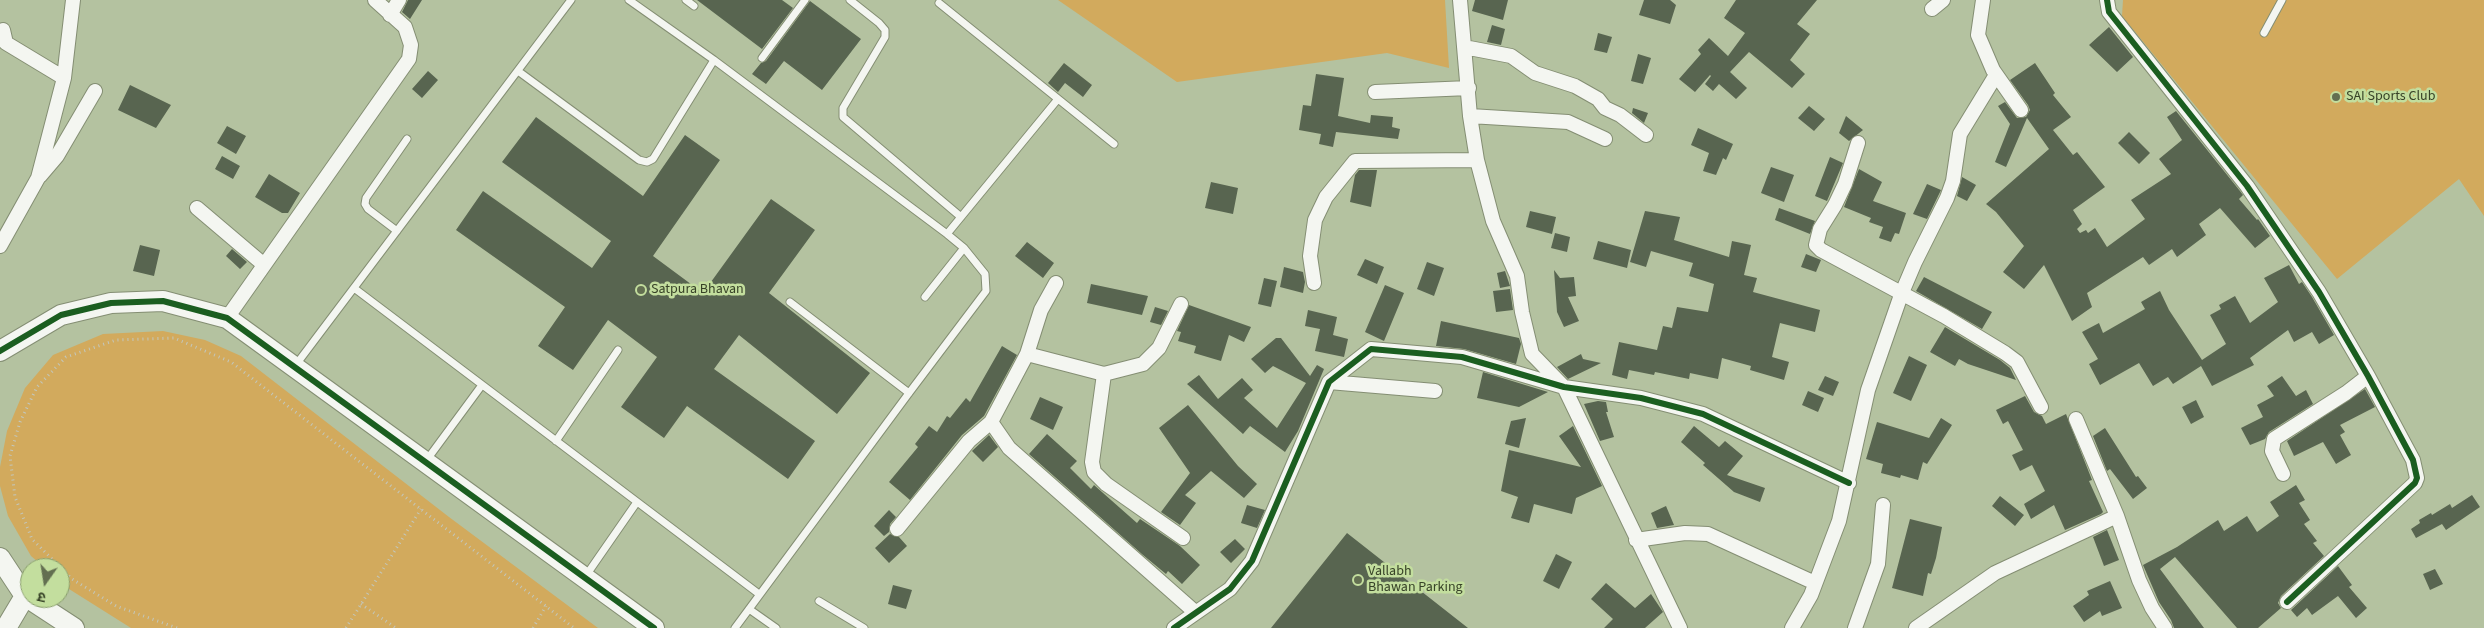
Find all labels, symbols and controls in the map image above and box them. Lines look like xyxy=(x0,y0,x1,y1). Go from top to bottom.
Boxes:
place label: SAI Sports Club xyxy=(2346,89,2435,105)
marker: SAI Sports Club xyxy=(2330,91,2342,103)
place label: Satpura Bhavan xyxy=(651,282,744,298)
marker: Satpura Bhavan xyxy=(635,284,647,296)
north arrow xyxy=(20,558,70,608)
place label: Vallabh Bhawan Parking xyxy=(1368,564,1463,596)
marker: Vallabh Bhawan Parking xyxy=(1352,574,1364,586)
text: उ xyxy=(36,586,48,607)

